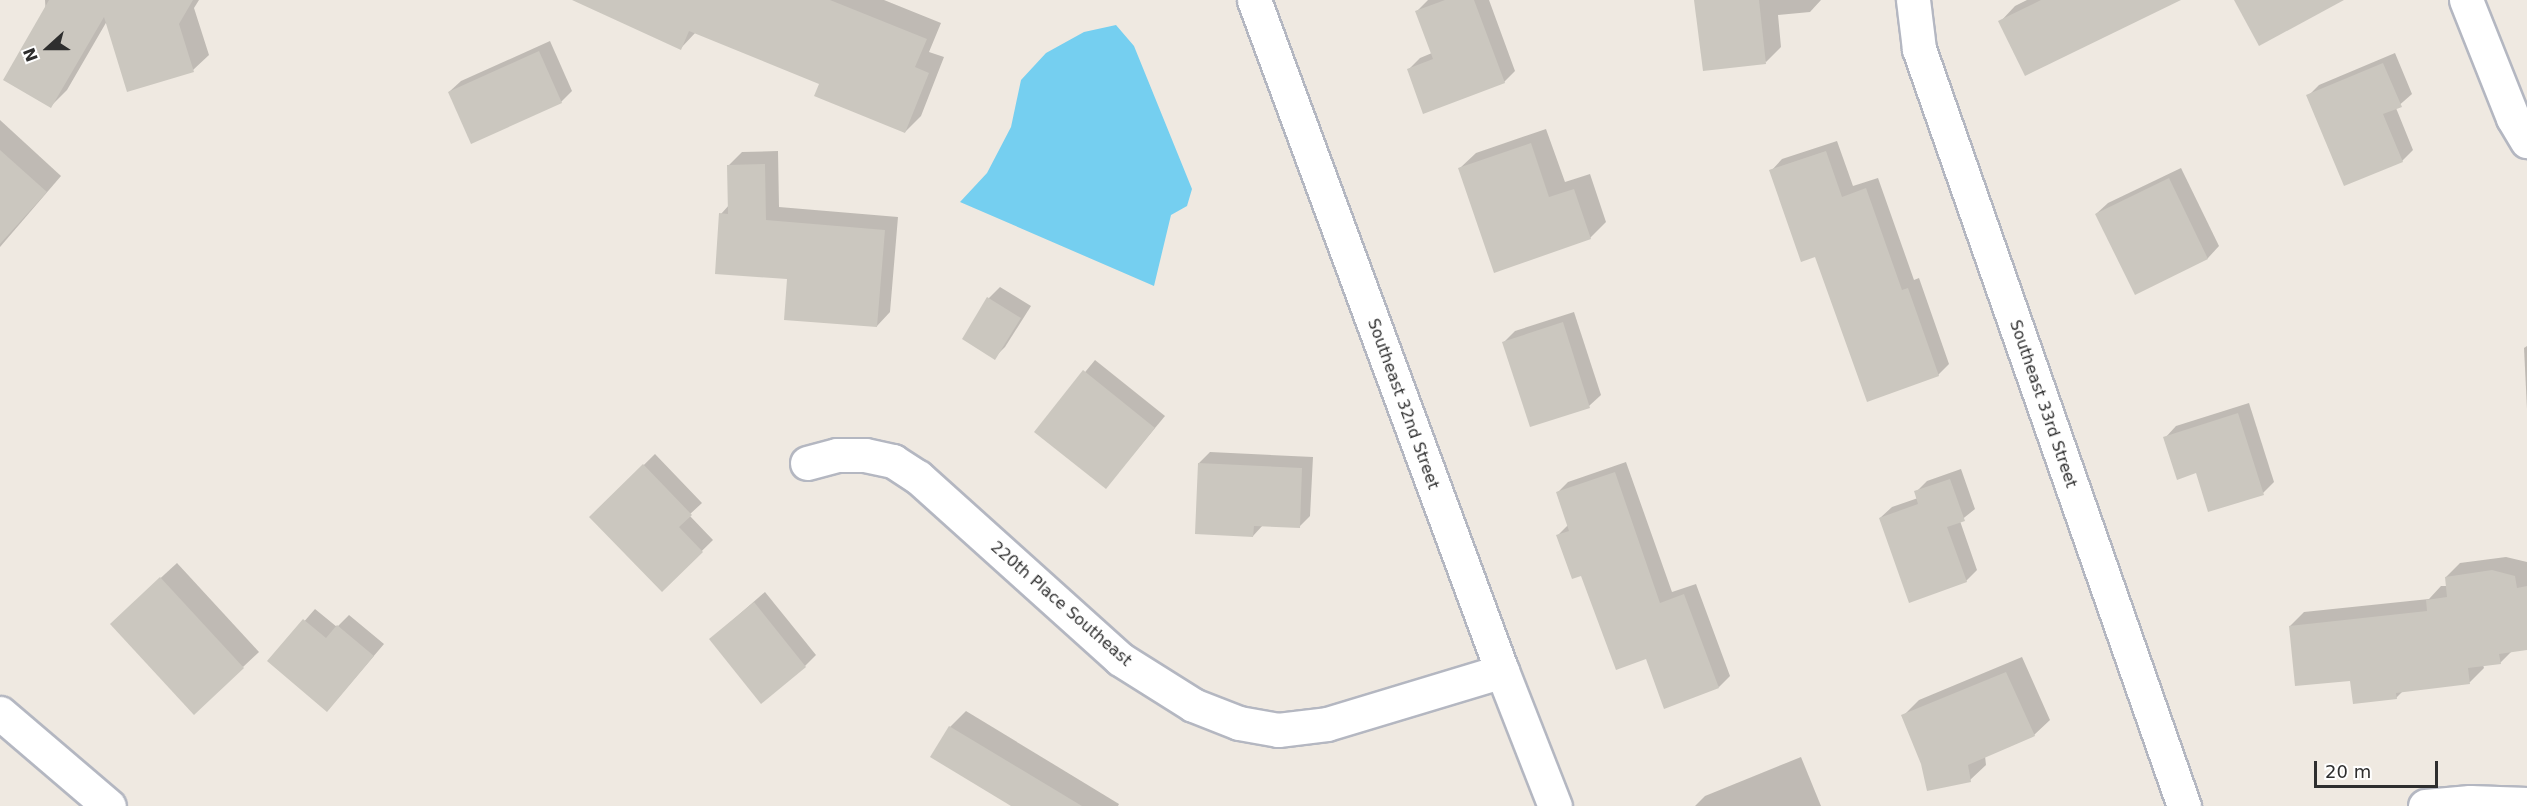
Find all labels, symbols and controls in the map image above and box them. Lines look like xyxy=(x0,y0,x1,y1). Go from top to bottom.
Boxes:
north arrow xyxy=(18,18,78,78)
text: N xyxy=(19,45,42,64)
street label: Southeast 32nd Street xyxy=(1363,316,1443,492)
street label: Southeast 33rd Street xyxy=(2005,317,2081,491)
street label: 220th Place Southeast xyxy=(987,538,1135,670)
scale bar xyxy=(2317,749,2442,787)
text: 20 m xyxy=(2325,761,2371,782)

